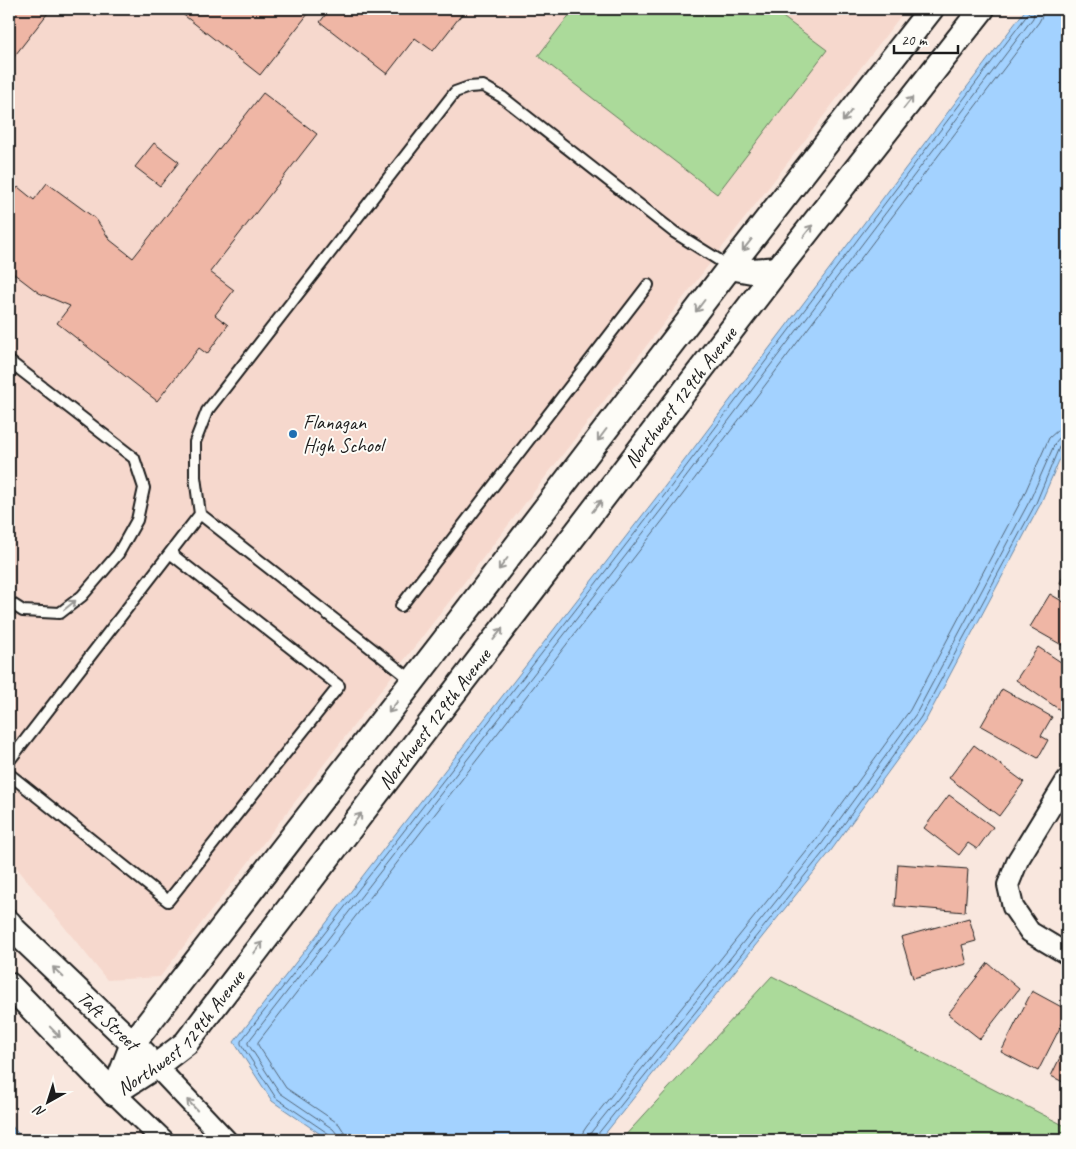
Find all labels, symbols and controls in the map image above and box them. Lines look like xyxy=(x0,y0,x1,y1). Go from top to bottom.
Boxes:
scale bar xyxy=(894,22,957,54)
text: 20 m xyxy=(901,31,928,50)
one-way arrow xyxy=(903,96,914,109)
one-way arrow xyxy=(842,109,853,122)
one-way arrow xyxy=(803,224,814,237)
one-way arrow xyxy=(742,238,753,251)
one-way arrow xyxy=(695,299,705,313)
street label: Northwest 129th Avenue xyxy=(618,320,743,472)
place label: Flanagan High School xyxy=(303,410,387,458)
marker: Flanagan High School xyxy=(287,428,299,440)
one-way arrow xyxy=(596,428,607,441)
one-way arrow xyxy=(591,499,602,512)
one-way arrow xyxy=(498,557,508,571)
one-way arrow xyxy=(63,600,76,611)
one-way arrow xyxy=(492,628,503,641)
street label: Northwest 129th Avenue xyxy=(372,642,497,794)
one-way arrow xyxy=(388,700,399,713)
one-way arrow xyxy=(351,813,362,826)
one-way arrow xyxy=(253,941,263,955)
street label: Northwest 129th Avenue xyxy=(112,964,251,1100)
one-way arrow xyxy=(51,966,64,978)
street label: Taft Street xyxy=(72,985,147,1058)
one-way arrow xyxy=(49,1026,61,1038)
north arrow xyxy=(22,1076,72,1126)
one-way arrow xyxy=(186,1098,198,1111)
text: N xyxy=(30,1101,49,1121)

